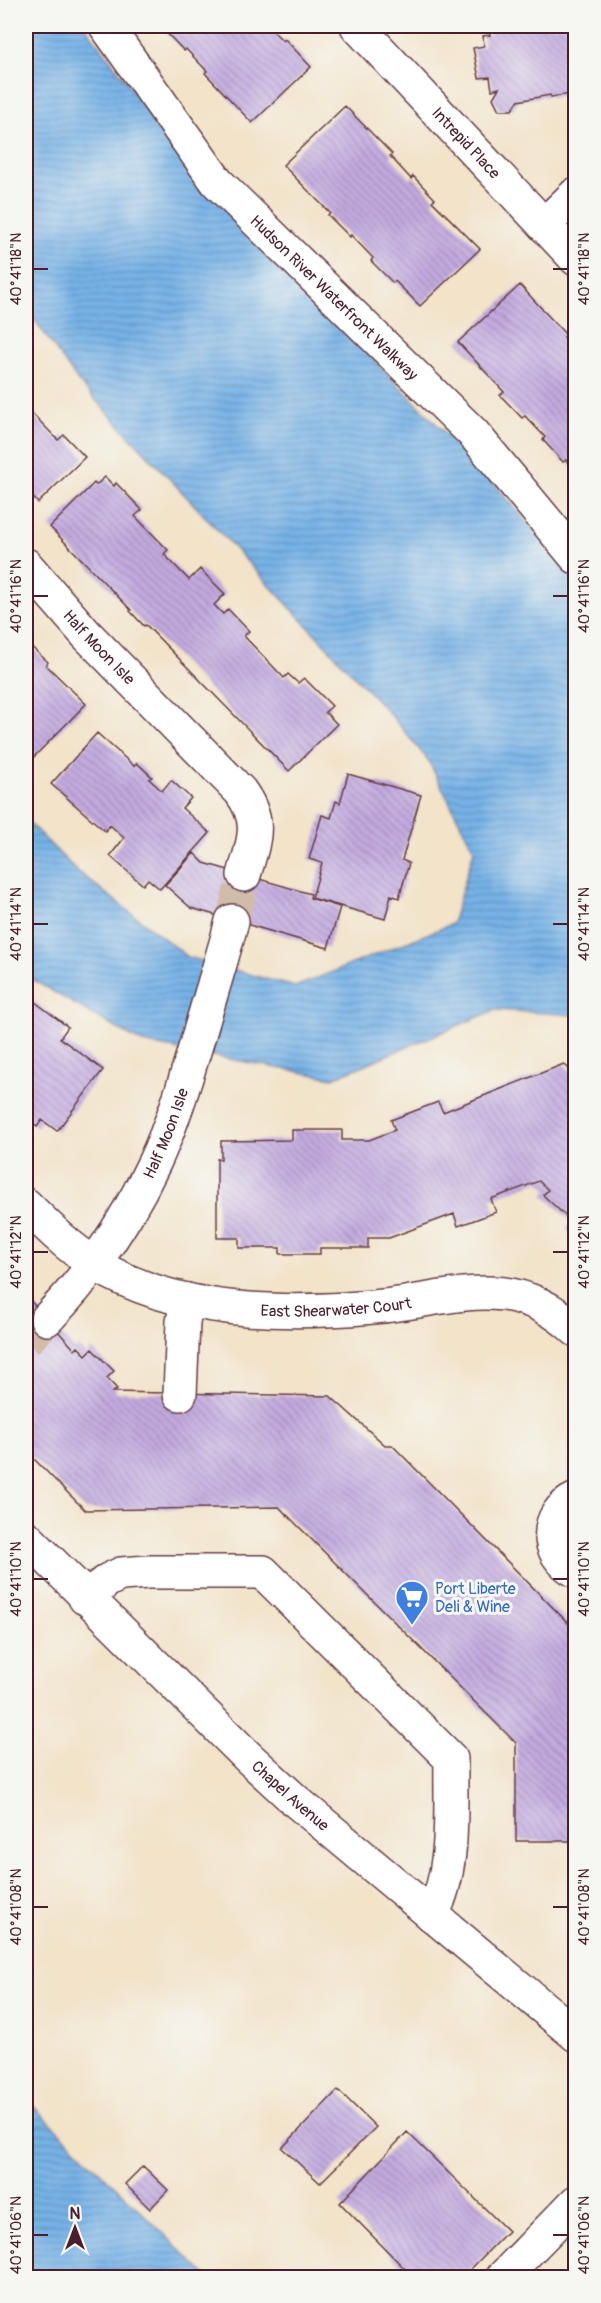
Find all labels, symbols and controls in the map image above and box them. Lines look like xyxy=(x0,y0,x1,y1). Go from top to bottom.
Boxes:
street label: Intrepid Place xyxy=(427,103,504,183)
street label: Hudson River Waterfront Walkway xyxy=(245,211,422,385)
text: 40°41'18"N xyxy=(7,233,26,305)
text: 40°41'18"N xyxy=(575,233,594,305)
text: 40°41'16"N xyxy=(7,559,26,633)
text: 40°41'16"N xyxy=(575,559,594,633)
street label: Half Moon Isle xyxy=(58,606,139,689)
text: 40°41'14"N xyxy=(7,887,26,961)
text: 40°41'14"N xyxy=(575,887,594,961)
street label: Half Moon Isle xyxy=(139,1086,193,1182)
text: 40°41'12"N xyxy=(7,1215,26,1289)
text: 40°41'12"N xyxy=(575,1215,594,1289)
street label: East Shearwater Court xyxy=(260,1293,413,1322)
text: 40°41'10"N xyxy=(7,1541,26,1617)
text: 40°41'10"N xyxy=(575,1541,594,1617)
supermarket icon: Port Liberte Deli & Wine xyxy=(394,1579,430,1626)
place label: Port Liberte Deli & Wine xyxy=(435,1579,516,1617)
street label: Chapel Avenue xyxy=(247,1756,333,1836)
text: 40°41'08"N xyxy=(7,1868,26,1946)
text: 40°41'08"N xyxy=(575,1868,594,1946)
text: 40°41'06"N xyxy=(7,2196,26,2274)
text: 40°41'06"N xyxy=(575,2196,594,2274)
north arrow xyxy=(45,2198,105,2258)
text: N xyxy=(70,2204,81,2224)

